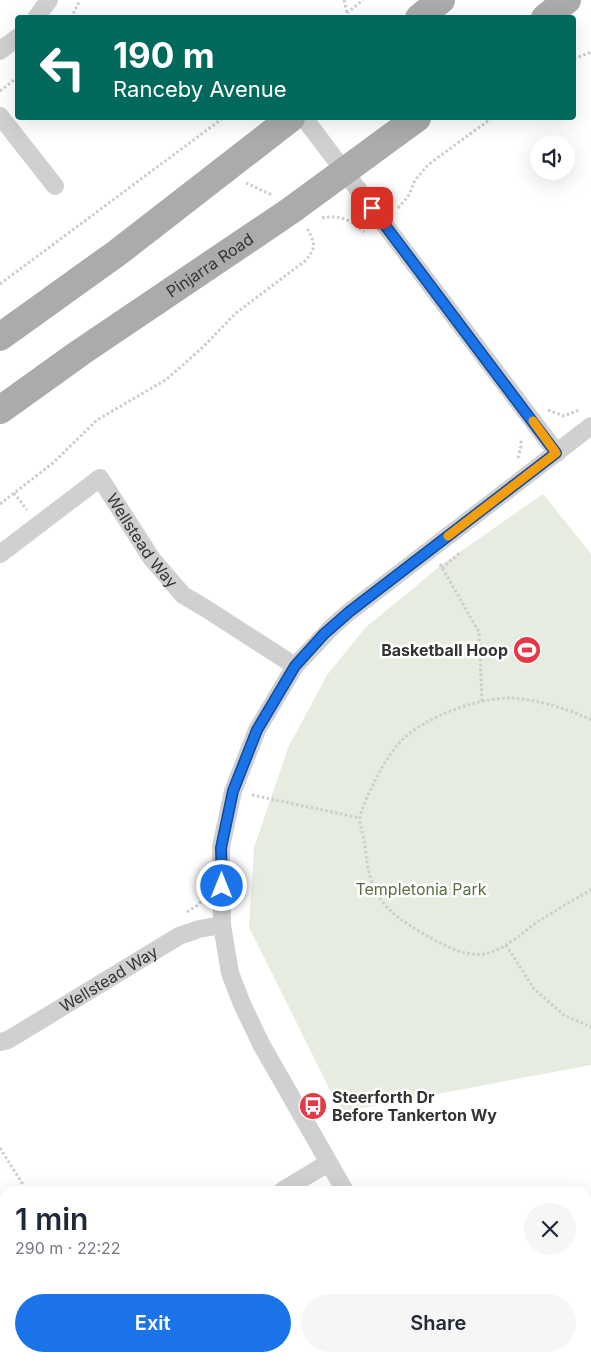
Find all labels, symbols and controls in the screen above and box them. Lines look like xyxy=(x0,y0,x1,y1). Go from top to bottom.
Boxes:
text: 190 m xyxy=(113,34,215,76)
icon: left xyxy=(30,35,95,100)
text: Ranceby Avenue xyxy=(113,76,287,102)
map controls xyxy=(530,135,575,180)
button: sound xyxy=(530,135,575,180)
pin xyxy=(351,187,393,229)
icon: arrive xyxy=(358,194,386,222)
street label: Pinjarra Road xyxy=(162,229,257,302)
street label: Wellstead Way xyxy=(102,489,182,592)
sports icon: Basketball Hoop xyxy=(512,635,542,665)
place label: Basketball Hoop xyxy=(381,640,508,660)
position arrow xyxy=(195,859,247,911)
park label: Templetonia Park xyxy=(355,879,487,899)
street label: Wellstead Way xyxy=(56,941,161,1016)
place label: Steerforth Dr Before Tankerton Wy xyxy=(332,1087,497,1125)
bus stop icon: Steerforth Dr Before Tankerton Wy xyxy=(298,1091,328,1121)
text: 1 min xyxy=(15,1201,88,1237)
button: close xyxy=(524,1203,576,1255)
text: 290 m · 22:22 xyxy=(15,1238,121,1258)
button: Exit xyxy=(15,1294,291,1352)
button: Share xyxy=(301,1294,576,1352)

